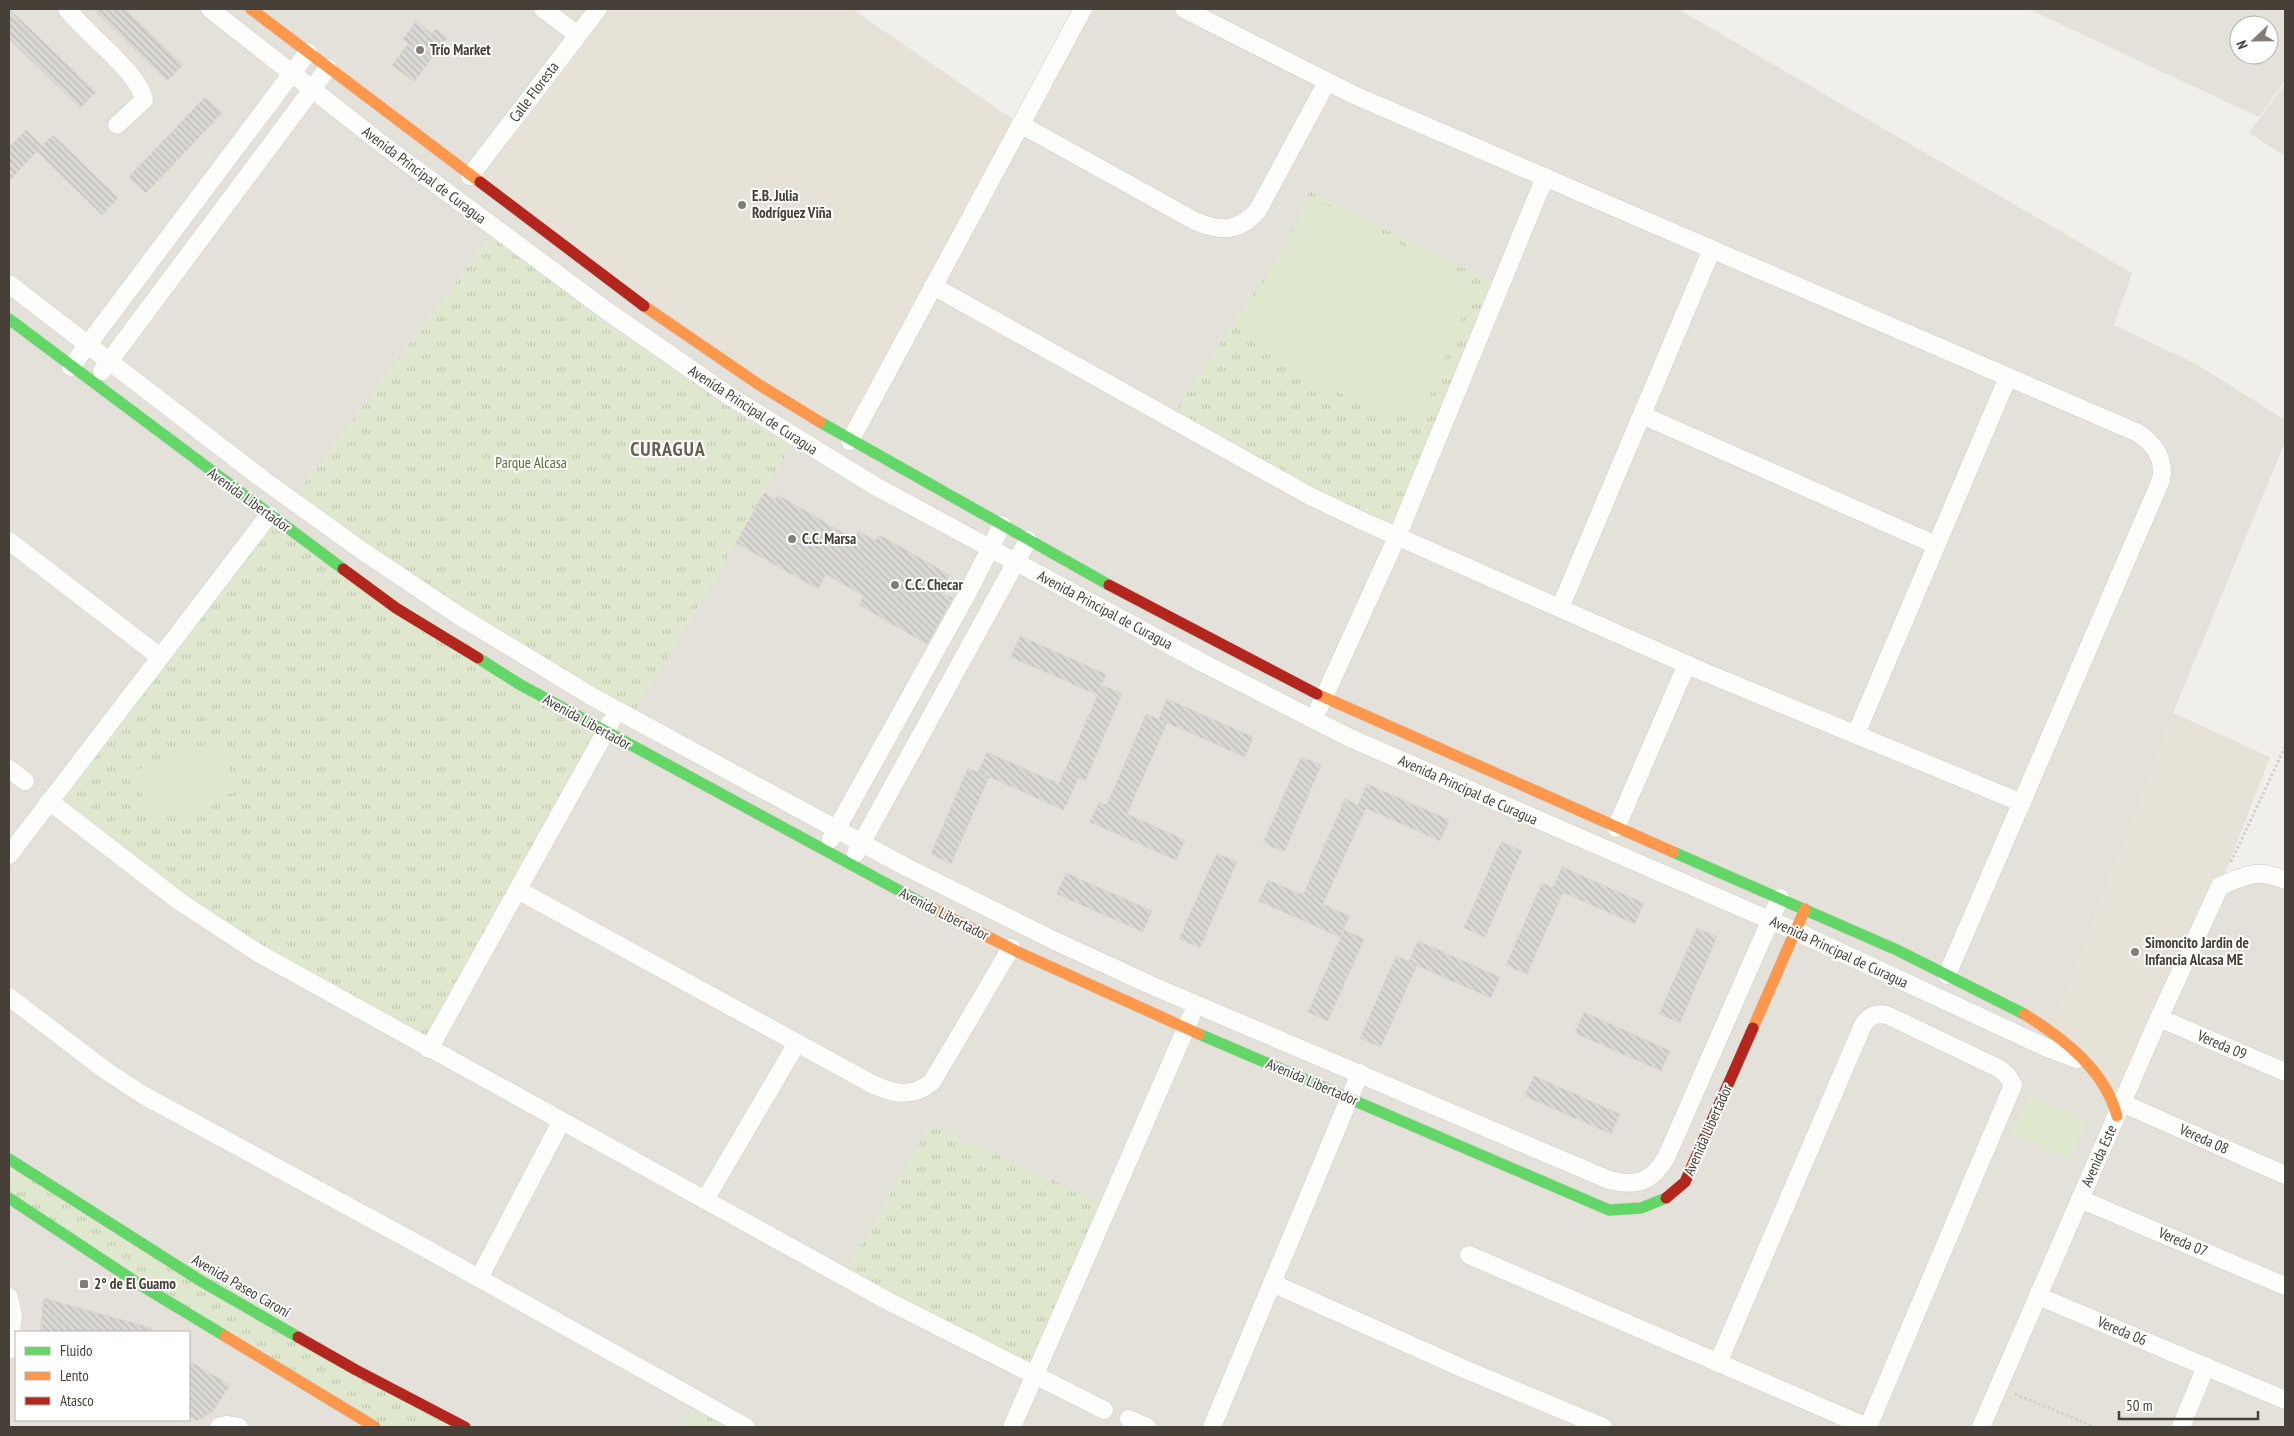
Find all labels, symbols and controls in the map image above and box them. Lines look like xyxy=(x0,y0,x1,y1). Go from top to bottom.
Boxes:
north arrow xyxy=(2229,15,2279,65)
text: N xyxy=(2232,38,2252,52)
place label: Trío Market xyxy=(430,40,491,59)
marker: Trío Market xyxy=(414,44,426,56)
street label: Calle Floresta xyxy=(505,58,562,126)
street label: Avenida Principal de Curagua xyxy=(359,122,490,227)
place label: E.B. Julia Rodríguez Viña xyxy=(752,186,832,222)
marker: E.B. Julia Rodríguez Viña xyxy=(736,199,748,211)
street label: Avenida Principal de Curagua xyxy=(685,361,822,459)
district label: CURAGUA xyxy=(630,436,706,462)
park label: Parque Alcasa xyxy=(495,453,567,472)
street label: Avenida Libertador xyxy=(204,463,295,537)
place label: C.C. Marsa xyxy=(802,529,856,548)
marker: C.C. Marsa xyxy=(786,533,798,545)
street label: Avenida Principal de Curagua xyxy=(1034,566,1176,653)
place label: C.C. Checar xyxy=(905,575,964,594)
marker: C.C. Checar xyxy=(889,579,901,591)
street label: Avenida Libertador xyxy=(540,689,635,754)
street label: Avenida Principal de Curagua xyxy=(1396,750,1541,829)
street label: Avenida Libertador xyxy=(896,883,993,945)
street label: Avenida Principal de Curagua xyxy=(1767,911,1911,992)
place label: Simoncito Jardin de Infancia Alcasa ME xyxy=(2145,933,2249,969)
marker: Simoncito Jardin de Infancia Alcasa ME xyxy=(2129,946,2141,958)
street label: Vereda 09 xyxy=(2194,1025,2250,1063)
street label: Avenida Libertador xyxy=(1263,1054,1362,1110)
street label: Avenida Libertador xyxy=(1679,1080,1737,1178)
street label: Vereda 08 xyxy=(2176,1119,2232,1158)
street label: Avenida Este xyxy=(2076,1122,2121,1190)
street label: Vereda 07 xyxy=(2155,1222,2211,1260)
street label: Avenida Paseo Caroní xyxy=(189,1250,294,1322)
place label: 2° de El Guamo xyxy=(94,1274,176,1293)
marker: 2° de El Guamo xyxy=(78,1278,90,1290)
street label: Vereda 06 xyxy=(2094,1311,2150,1350)
legend xyxy=(15,1331,190,1421)
text: Fluido xyxy=(60,1341,92,1360)
text: Lento xyxy=(60,1366,89,1385)
scale bar xyxy=(2119,1388,2258,1420)
text: Atasco xyxy=(60,1391,94,1410)
text: 50 m xyxy=(2126,1396,2152,1415)

